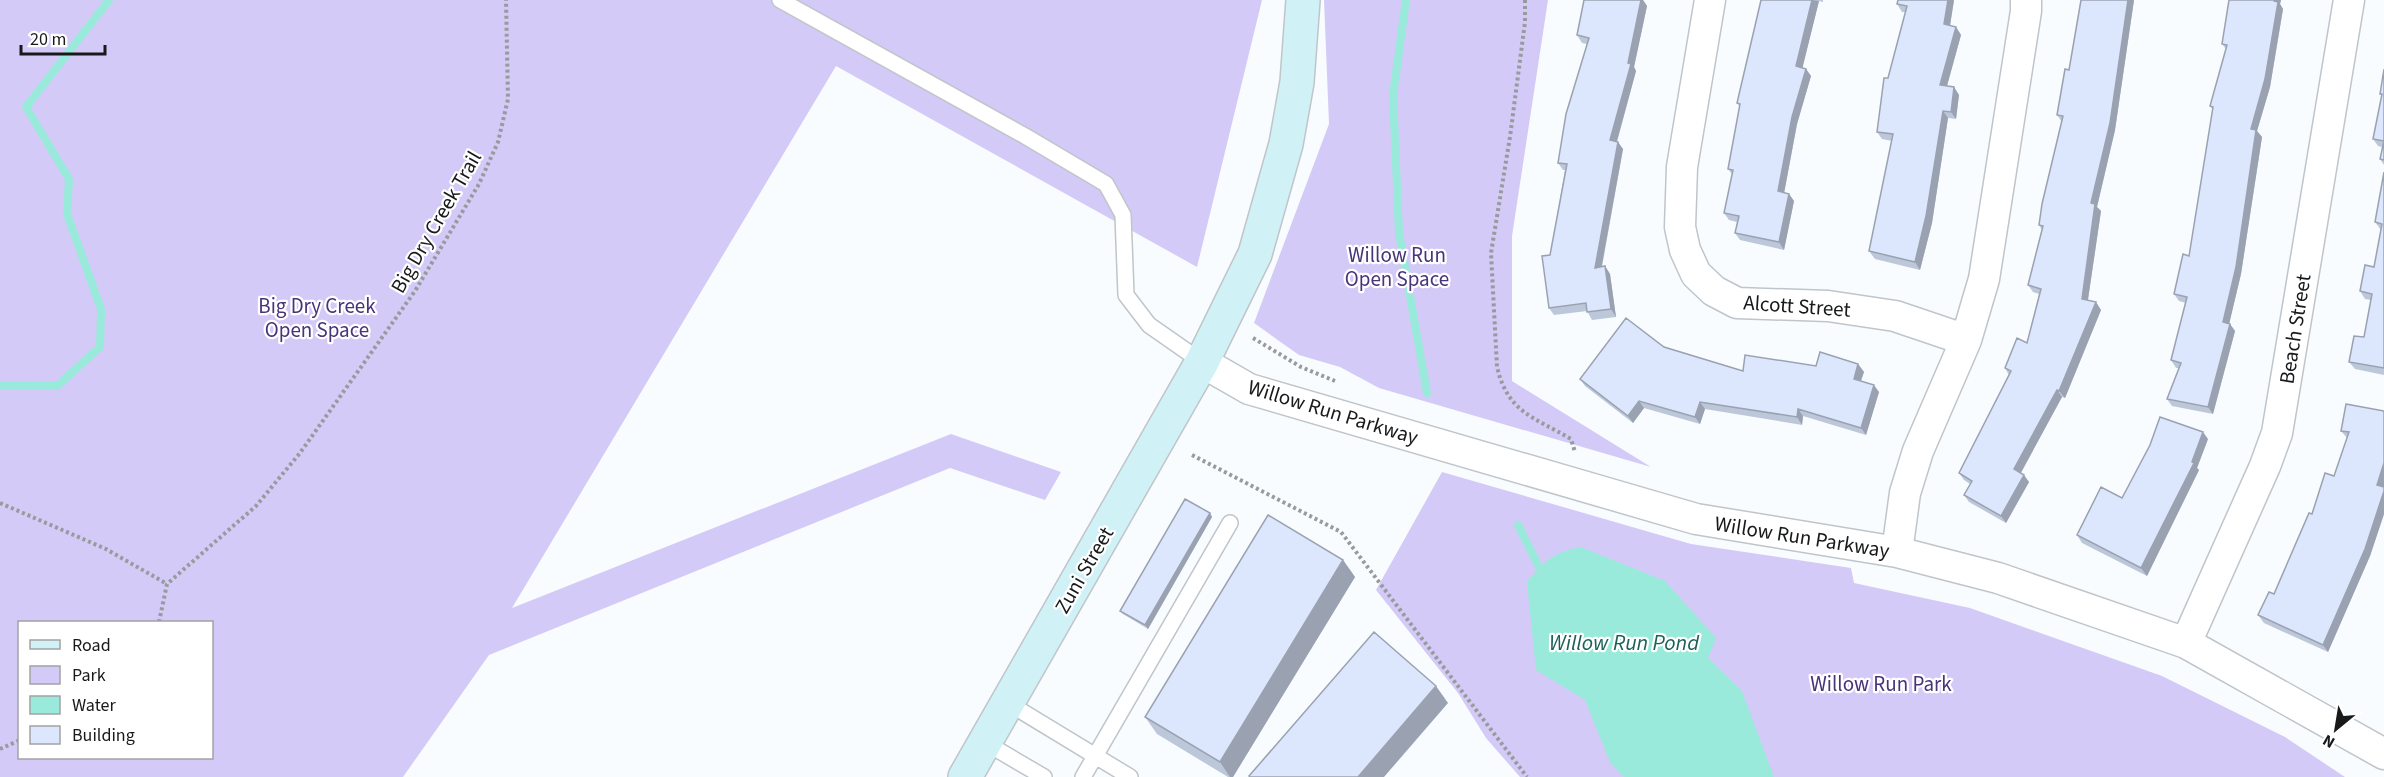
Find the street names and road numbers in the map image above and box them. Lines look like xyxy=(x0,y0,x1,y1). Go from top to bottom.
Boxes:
street label: Big Dry Creek Trail xyxy=(383,145,489,299)
street label: Beach Street xyxy=(2272,272,2318,386)
street label: Alcott Street xyxy=(1742,287,1852,325)
street label: Willow Run Parkway xyxy=(1244,372,1422,452)
street label: Willow Run Parkway xyxy=(1712,508,1892,566)
street label: Zuni Street xyxy=(1047,521,1121,619)

